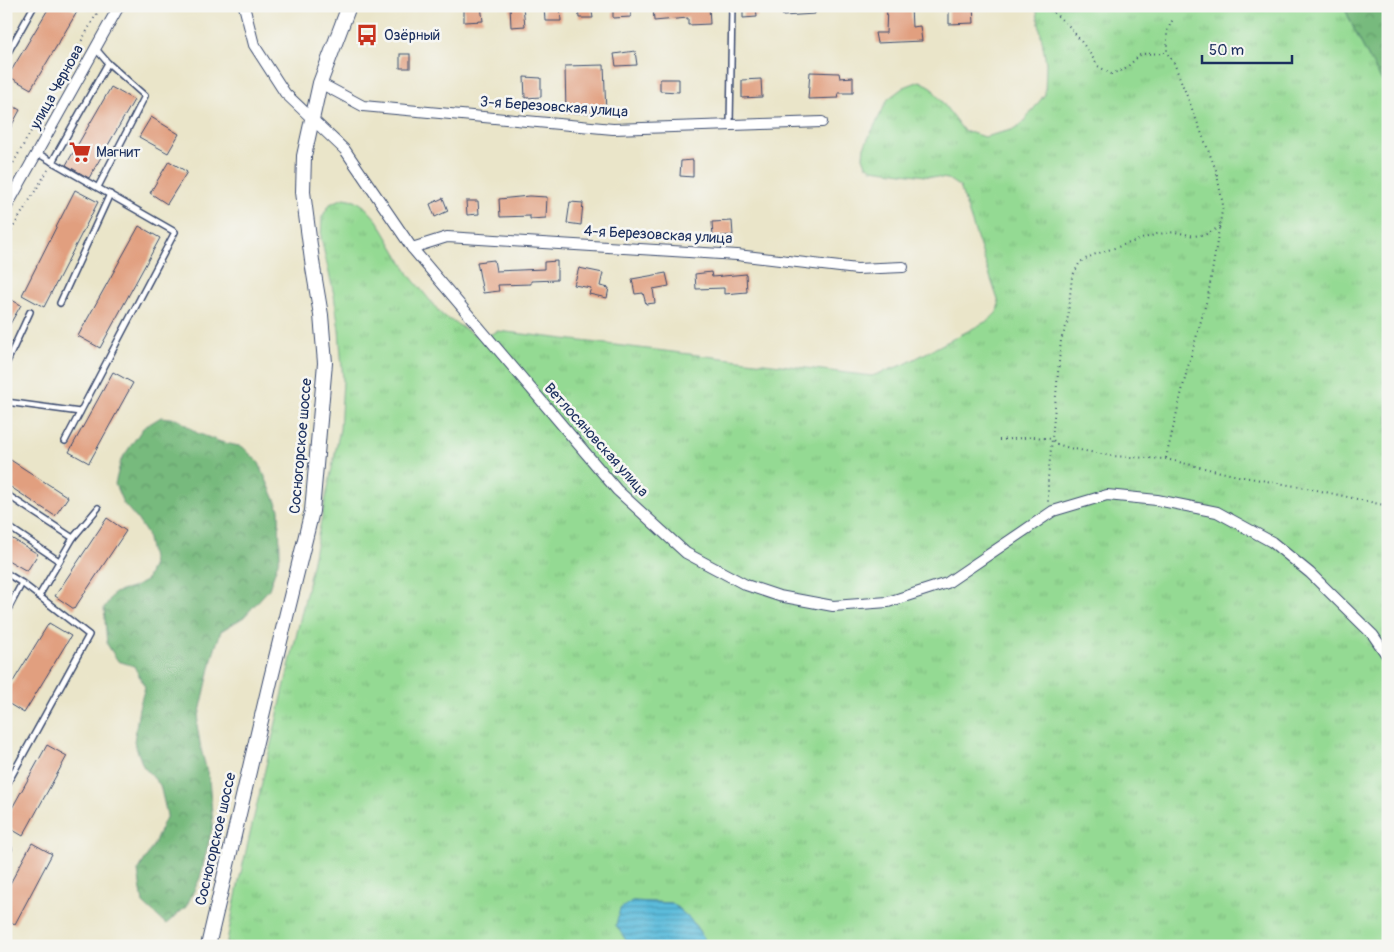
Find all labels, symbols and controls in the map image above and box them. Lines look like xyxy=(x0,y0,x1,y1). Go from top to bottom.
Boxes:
bus stop icon: Озёрный xyxy=(354,22,380,48)
place label: Озёрный xyxy=(384,26,440,45)
scale bar xyxy=(1202,32,1292,64)
street label: улица Чернова xyxy=(25,41,88,134)
text: 50 m xyxy=(1209,41,1244,60)
street label: 3-я Березовская улица xyxy=(479,92,629,122)
supermarket icon: Магнит xyxy=(67,139,93,165)
place label: Магнит xyxy=(96,143,141,162)
street label: 4-я Березовская улица xyxy=(583,222,733,248)
street label: Сосногорское шоссе xyxy=(286,377,316,515)
street label: Ветлосяновская улица xyxy=(540,379,652,501)
street label: Сосногорское шоссе xyxy=(191,770,241,907)

